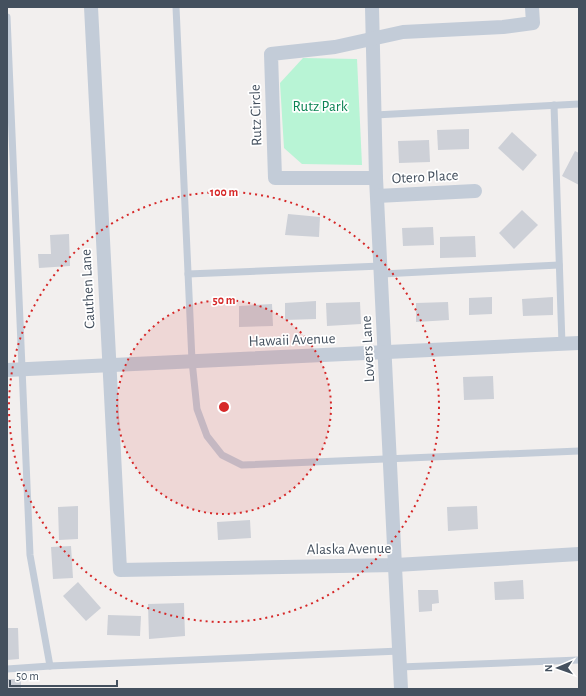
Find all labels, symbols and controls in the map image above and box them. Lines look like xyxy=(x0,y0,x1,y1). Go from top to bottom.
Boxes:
street label: Rutz Circle xyxy=(247,84,265,146)
park label: Rutz Park xyxy=(292,99,348,114)
street label: Otero Place xyxy=(391,168,459,186)
text: 100 m xyxy=(210,186,238,198)
street label: Cauthen Lane xyxy=(78,249,98,329)
text: 50 m xyxy=(213,294,236,306)
street label: Lovers Lane xyxy=(359,315,377,383)
street label: Hawaii Avenue xyxy=(248,331,336,349)
centre of rings xyxy=(217,400,231,414)
street label: Alaska Avenue xyxy=(307,541,391,557)
north arrow xyxy=(538,648,578,688)
scale bar xyxy=(10,662,117,688)
text: N xyxy=(543,664,554,672)
text: 50 m xyxy=(16,670,39,682)

